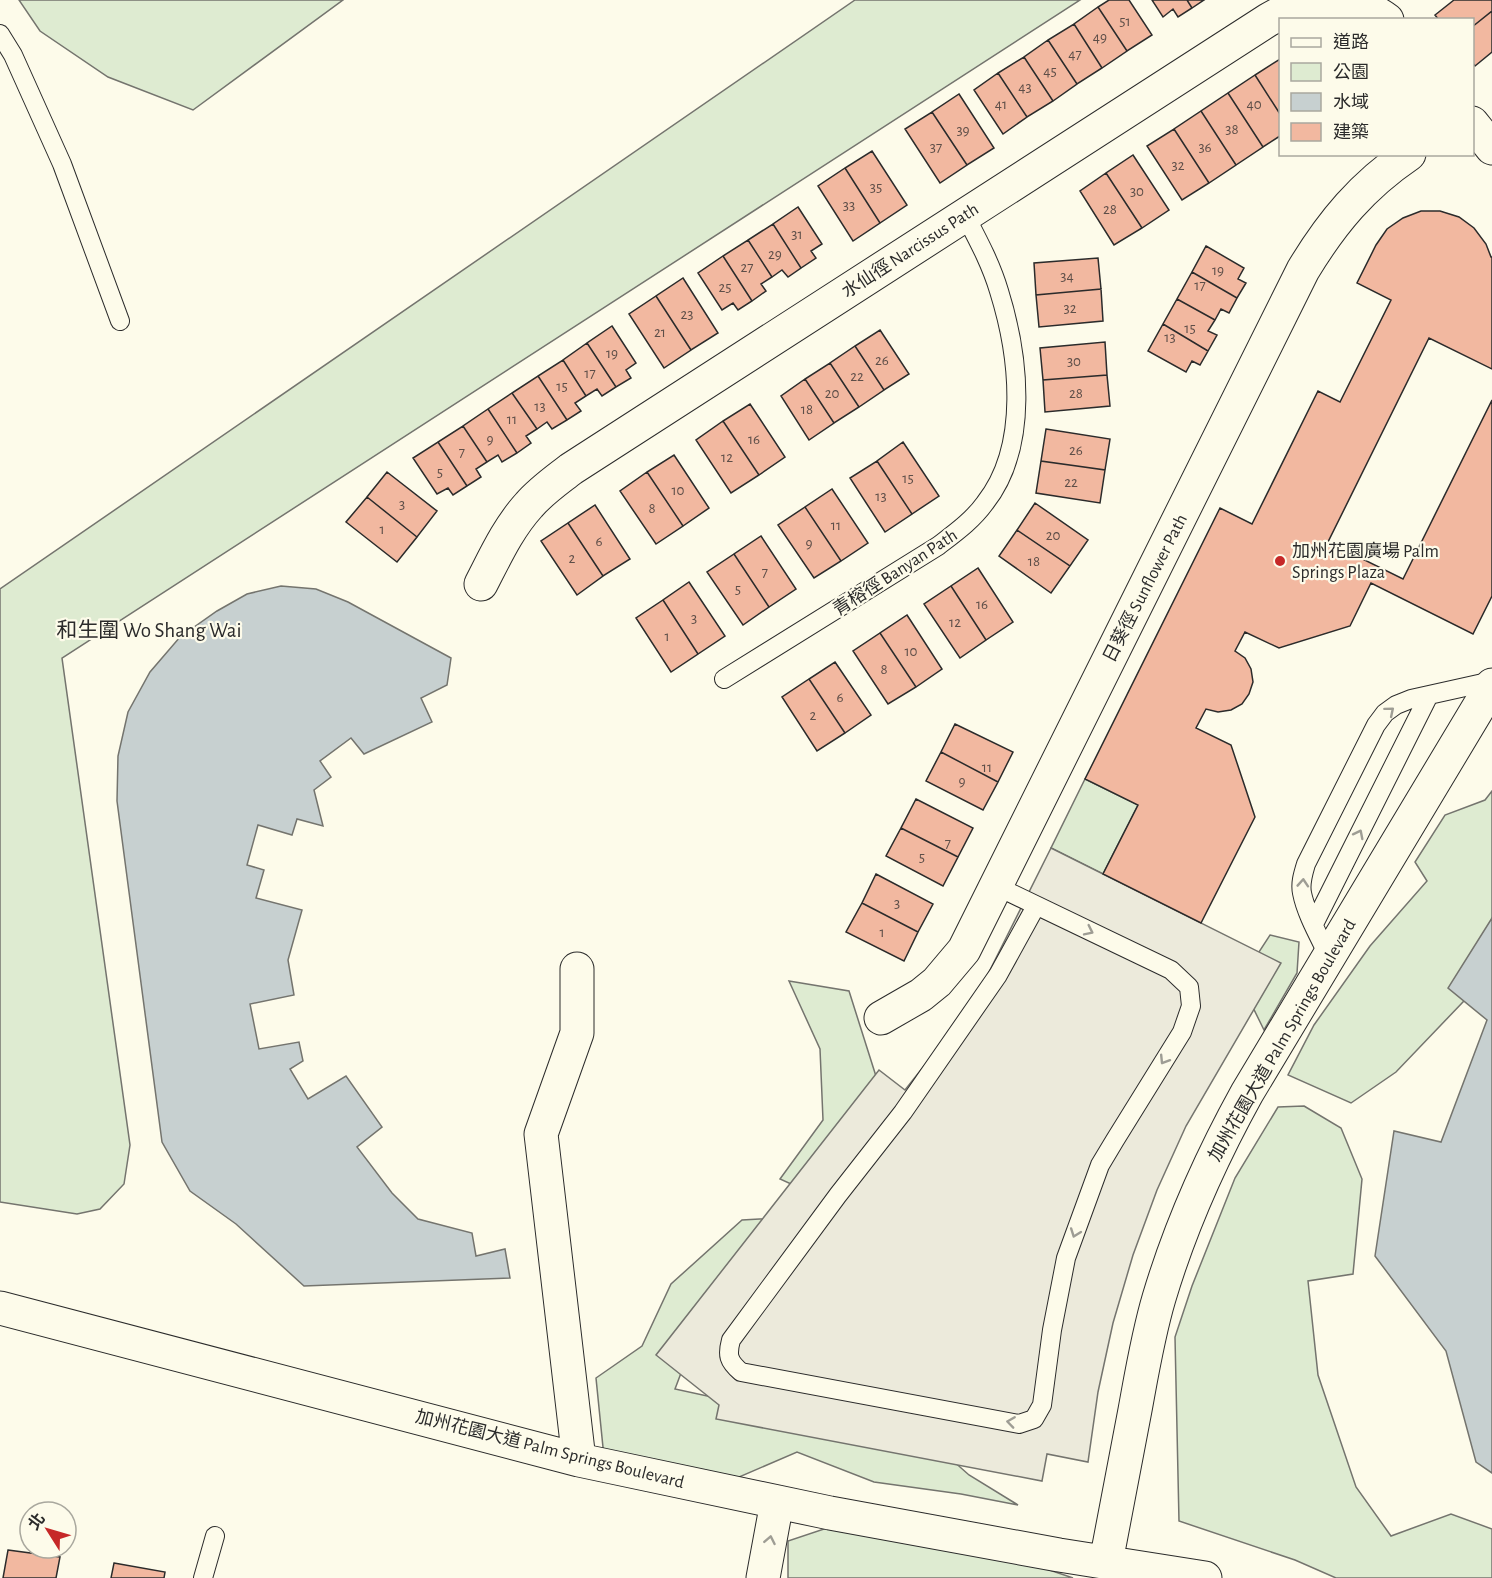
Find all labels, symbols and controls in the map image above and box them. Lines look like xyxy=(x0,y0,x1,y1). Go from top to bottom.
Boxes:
house number: 51 xyxy=(1119,14,1131,29)
legend xyxy=(1279,18,1474,156)
house number: 49 xyxy=(1093,30,1107,45)
text: 道路 xyxy=(1333,32,1369,52)
house number: 47 xyxy=(1068,47,1082,62)
text: 公園 xyxy=(1333,63,1369,82)
house number: 45 xyxy=(1043,64,1057,79)
house number: 43 xyxy=(1018,80,1032,95)
text: 水域 xyxy=(1333,93,1369,112)
house number: 41 xyxy=(995,97,1007,112)
house number: 40 xyxy=(1246,97,1262,112)
house number: 38 xyxy=(1225,122,1239,137)
text: 建築 xyxy=(1333,122,1369,142)
house number: 39 xyxy=(956,123,970,138)
house number: 37 xyxy=(930,140,942,155)
house number: 36 xyxy=(1198,140,1212,155)
house number: 32 xyxy=(1171,158,1185,173)
house number: 35 xyxy=(870,180,882,195)
house number: 30 xyxy=(1130,184,1144,199)
street label: 水仙徑 Narcissus Path xyxy=(838,198,982,302)
house number: 33 xyxy=(843,198,855,213)
house number: 28 xyxy=(1103,202,1117,217)
house number: 31 xyxy=(791,227,803,242)
house number: 29 xyxy=(768,247,782,262)
house number: 27 xyxy=(740,260,754,275)
house number: 19 xyxy=(1212,263,1224,278)
house number: 34 xyxy=(1060,269,1074,284)
house number: 17 xyxy=(1194,278,1206,293)
house number: 25 xyxy=(718,280,732,295)
house number: 32 xyxy=(1063,301,1077,316)
house number: 23 xyxy=(680,307,694,322)
house number: 15 xyxy=(1184,321,1196,336)
house number: 21 xyxy=(654,325,666,340)
house number: 13 xyxy=(1164,330,1176,345)
house number: 19 xyxy=(606,346,618,361)
house number: 26 xyxy=(875,353,889,368)
house number: 30 xyxy=(1067,354,1081,369)
house number: 17 xyxy=(584,366,596,381)
house number: 22 xyxy=(850,369,864,384)
house number: 15 xyxy=(556,379,568,394)
house number: 20 xyxy=(825,386,839,401)
house number: 28 xyxy=(1069,386,1083,401)
house number: 13 xyxy=(534,399,546,414)
house number: 18 xyxy=(801,402,813,417)
house number: 11 xyxy=(507,412,517,427)
house number: 9 xyxy=(486,432,494,447)
house number: 16 xyxy=(748,432,760,447)
house number: 26 xyxy=(1069,443,1083,458)
house number: 7 xyxy=(459,445,465,460)
house number: 12 xyxy=(721,450,733,465)
house number: 5 xyxy=(437,465,443,480)
house number: 15 xyxy=(902,471,914,486)
house number: 22 xyxy=(1064,475,1078,490)
house number: 10 xyxy=(671,483,685,498)
house number: 13 xyxy=(875,489,887,504)
house number: 3 xyxy=(399,497,405,512)
house number: 8 xyxy=(648,501,656,516)
street label: 日葵徑 Sunflower Path xyxy=(1099,511,1191,665)
house number: 11 xyxy=(831,518,841,533)
house number: 1 xyxy=(379,522,385,537)
street label: 青榕徑 Banyan Path xyxy=(829,524,961,620)
house number: 20 xyxy=(1046,528,1060,543)
house number: 6 xyxy=(595,534,603,549)
house number: 9 xyxy=(805,536,813,551)
place label: 加州花園廣場 Palm Springs Plaza xyxy=(1292,541,1439,582)
house number: 2 xyxy=(569,551,576,566)
house number: 18 xyxy=(1028,554,1040,569)
marker: 加州花園廣場 Palm Springs Plaza xyxy=(1273,554,1287,568)
house number: 7 xyxy=(762,565,768,580)
house number: 5 xyxy=(735,582,741,597)
house number: 16 xyxy=(976,597,988,612)
house number: 3 xyxy=(691,611,697,626)
house number: 12 xyxy=(949,615,961,630)
district label: 和生圍 Wo Shang Wai xyxy=(56,619,242,641)
house number: 1 xyxy=(664,629,670,644)
house number: 10 xyxy=(904,644,918,659)
house number: 8 xyxy=(880,662,888,677)
house number: 6 xyxy=(836,690,844,705)
one-way arrow xyxy=(1383,707,1394,718)
house number: 2 xyxy=(810,708,817,723)
house number: 11 xyxy=(982,760,992,775)
house number: 9 xyxy=(958,774,966,789)
one-way arrow xyxy=(1352,830,1363,840)
house number: 7 xyxy=(945,836,951,851)
house number: 5 xyxy=(919,850,925,865)
one-way arrow xyxy=(1296,879,1309,888)
house number: 3 xyxy=(894,896,900,911)
street label: 加州花園大道 Palm Springs Boulevard xyxy=(1204,915,1360,1165)
one-way arrow xyxy=(1083,924,1094,936)
house number: 1 xyxy=(879,925,885,940)
one-way arrow xyxy=(1160,1054,1172,1064)
one-way arrow xyxy=(1070,1226,1082,1237)
street label: 加州花園大道 Palm Springs Boulevard xyxy=(414,1406,686,1492)
one-way arrow xyxy=(1006,1417,1016,1429)
north arrow xyxy=(18,1500,78,1560)
text: 北 xyxy=(25,1510,48,1533)
one-way arrow xyxy=(763,1535,776,1545)

